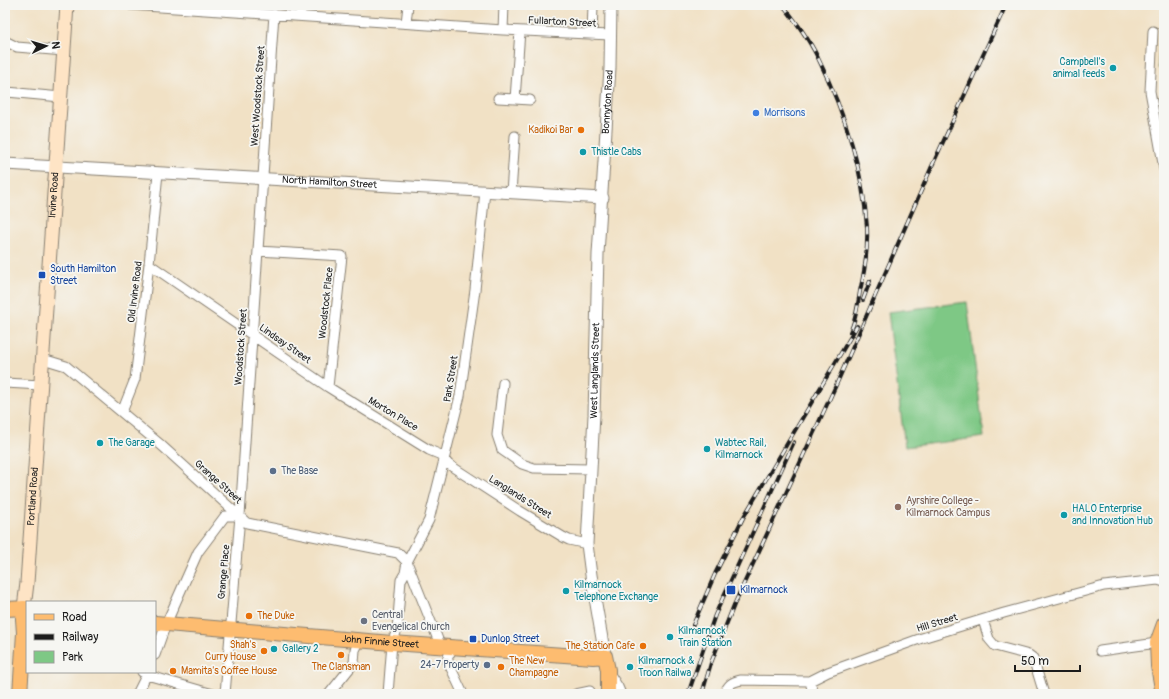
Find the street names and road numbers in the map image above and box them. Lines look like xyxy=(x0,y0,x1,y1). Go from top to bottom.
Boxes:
street label: Fullarton Street xyxy=(528,14,597,30)
street label: West Woodstock Street xyxy=(249,44,268,147)
street label: Bonnyton Road xyxy=(600,69,616,134)
street label: Irvine Road xyxy=(46,172,61,219)
street label: North Hamilton Street xyxy=(282,174,378,191)
street label: Old Irvine Road xyxy=(125,260,145,323)
street label: Woodstock Place xyxy=(316,266,336,339)
street label: Woodstock Street xyxy=(232,307,250,386)
street label: Lindsay Street xyxy=(257,322,314,367)
street label: West Langlands Street xyxy=(588,322,602,419)
street label: Park Street xyxy=(441,354,461,403)
street label: Morton Place xyxy=(366,394,420,434)
street label: Grange Street xyxy=(192,458,245,507)
street label: Portland Road xyxy=(25,467,41,526)
street label: Langlands Street xyxy=(486,473,554,522)
street label: Grange Place xyxy=(216,544,232,600)
street label: Hill Street xyxy=(915,611,960,635)
street label: John Finnie Street xyxy=(341,633,420,651)

